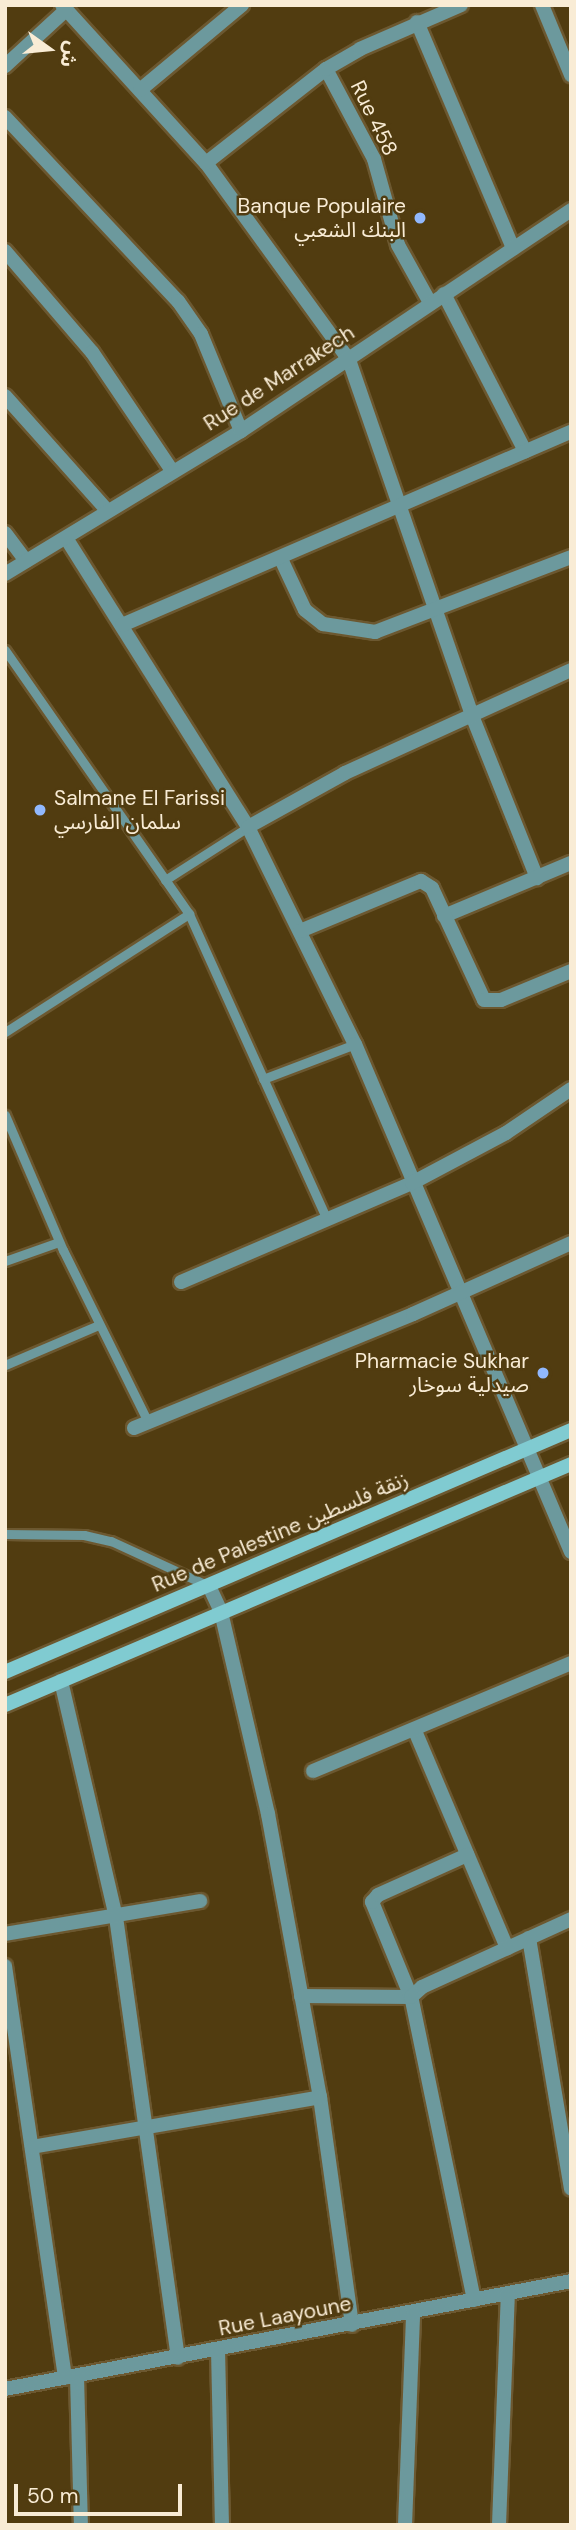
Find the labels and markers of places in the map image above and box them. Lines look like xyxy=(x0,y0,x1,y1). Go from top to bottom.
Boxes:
place label: Banque Populaire البنك الشعبي xyxy=(237,193,406,243)
marker: Banque Populaire البنك الشعبي xyxy=(412,210,428,226)
place label: Salmane El Farissi سلمان الفارسي xyxy=(54,785,225,835)
marker: Salmane El Farissi سلمان الفارسي xyxy=(32,802,48,818)
place label: Pharmacie Sukhar صيدلية سوخار xyxy=(355,1348,529,1398)
marker: Pharmacie Sukhar صيدلية سوخار xyxy=(535,1365,551,1381)

